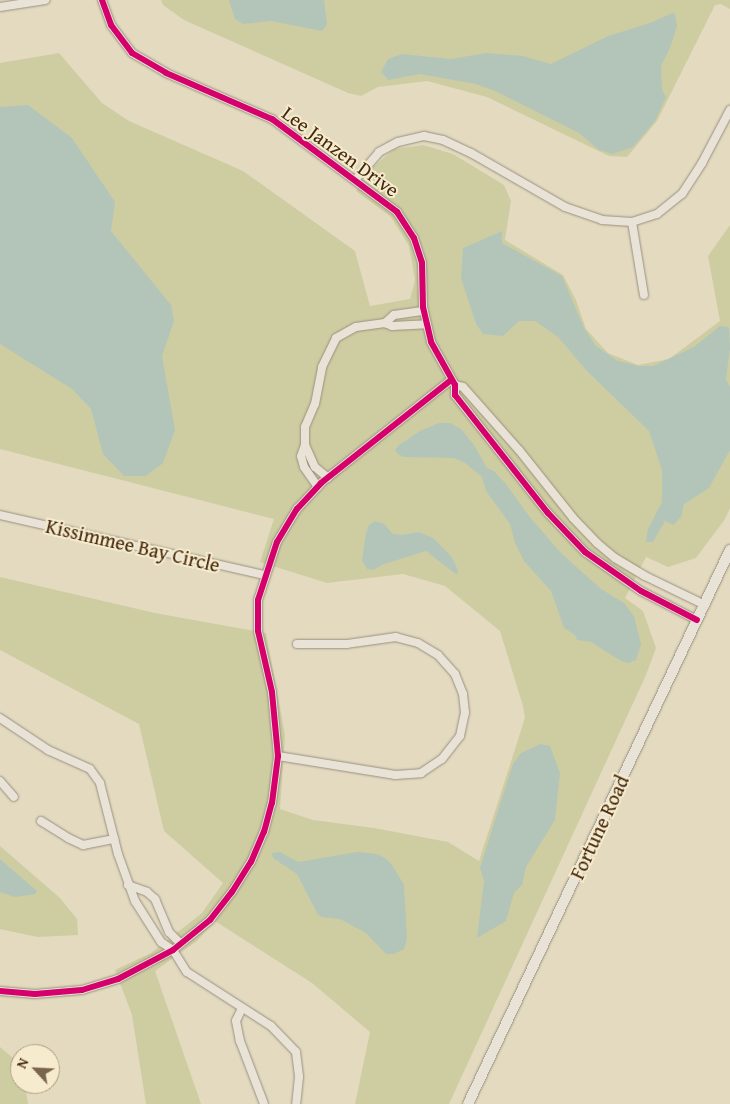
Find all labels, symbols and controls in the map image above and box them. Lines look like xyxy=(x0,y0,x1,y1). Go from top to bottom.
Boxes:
street label: Lee Janzen Drive xyxy=(278,101,404,201)
street label: Kissimmee Bay Circle xyxy=(44,513,222,577)
street label: Fortune Road xyxy=(564,771,634,883)
north arrow xyxy=(10,1044,60,1094)
text: N xyxy=(11,1055,33,1072)

